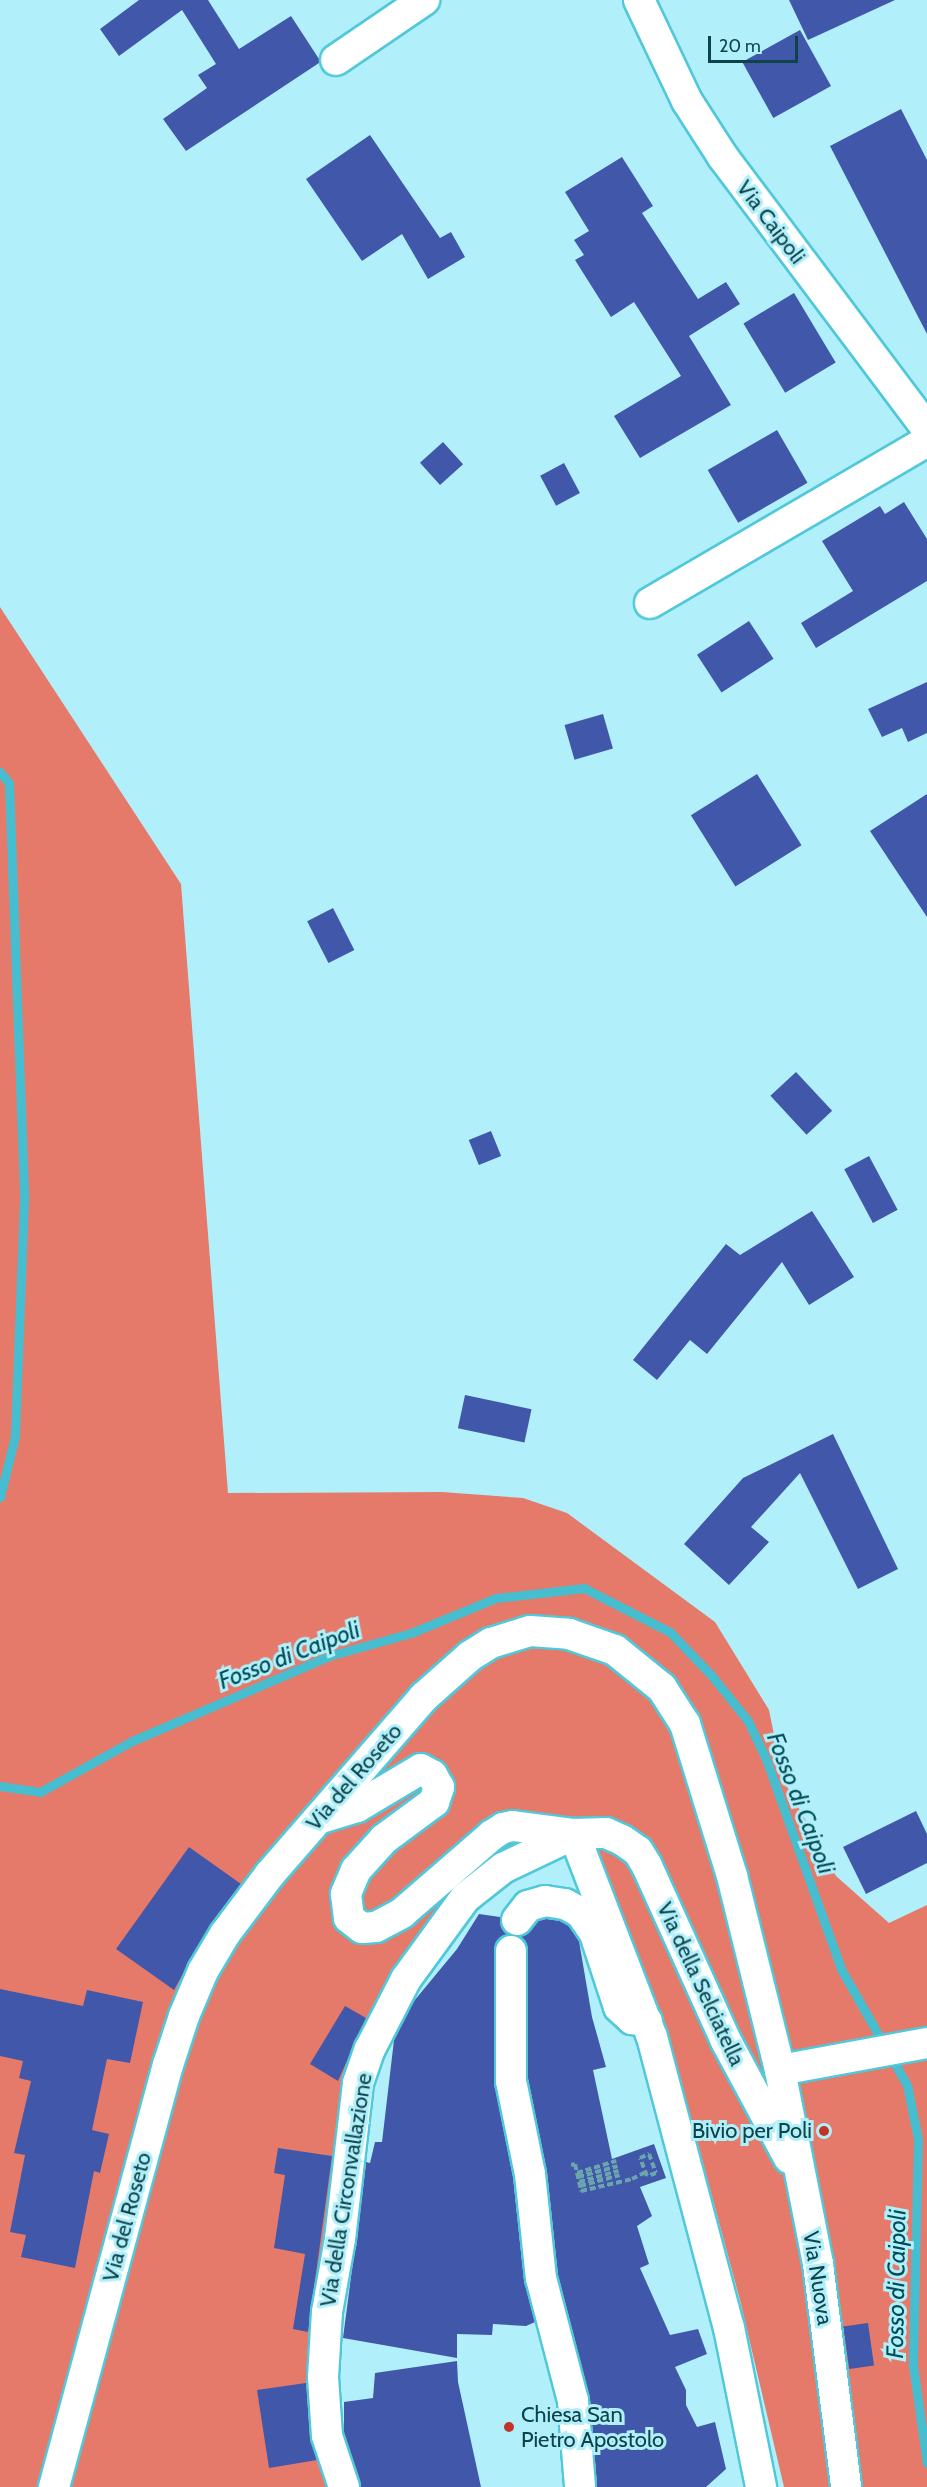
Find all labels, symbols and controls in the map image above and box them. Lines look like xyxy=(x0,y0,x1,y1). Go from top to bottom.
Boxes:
scale bar xyxy=(711,24,801,62)
text: 20 m xyxy=(719,35,761,57)
street label: Via Caipoli xyxy=(731,175,811,269)
water label: Fosso di Caipoli xyxy=(214,1615,364,1695)
street label: Via del Roseto xyxy=(300,1718,408,1836)
water label: Fosso di Caipoli xyxy=(761,1728,841,1878)
street label: Via della Selciatella xyxy=(651,1898,751,2070)
street label: Via della Circonvallazione xyxy=(314,2071,378,2309)
place label: Bivio per Poli xyxy=(692,2118,812,2144)
marker: Bivio per Poli xyxy=(817,2124,831,2138)
street label: Via del Roseto xyxy=(97,2149,157,2285)
water label: Fosso di Caipoli xyxy=(880,2209,912,2359)
street label: Via Nuova xyxy=(798,2229,838,2327)
place label: Chiesa San Pietro Apostolo xyxy=(521,2401,664,2452)
marker: Chiesa San Pietro Apostolo xyxy=(502,2420,516,2434)

